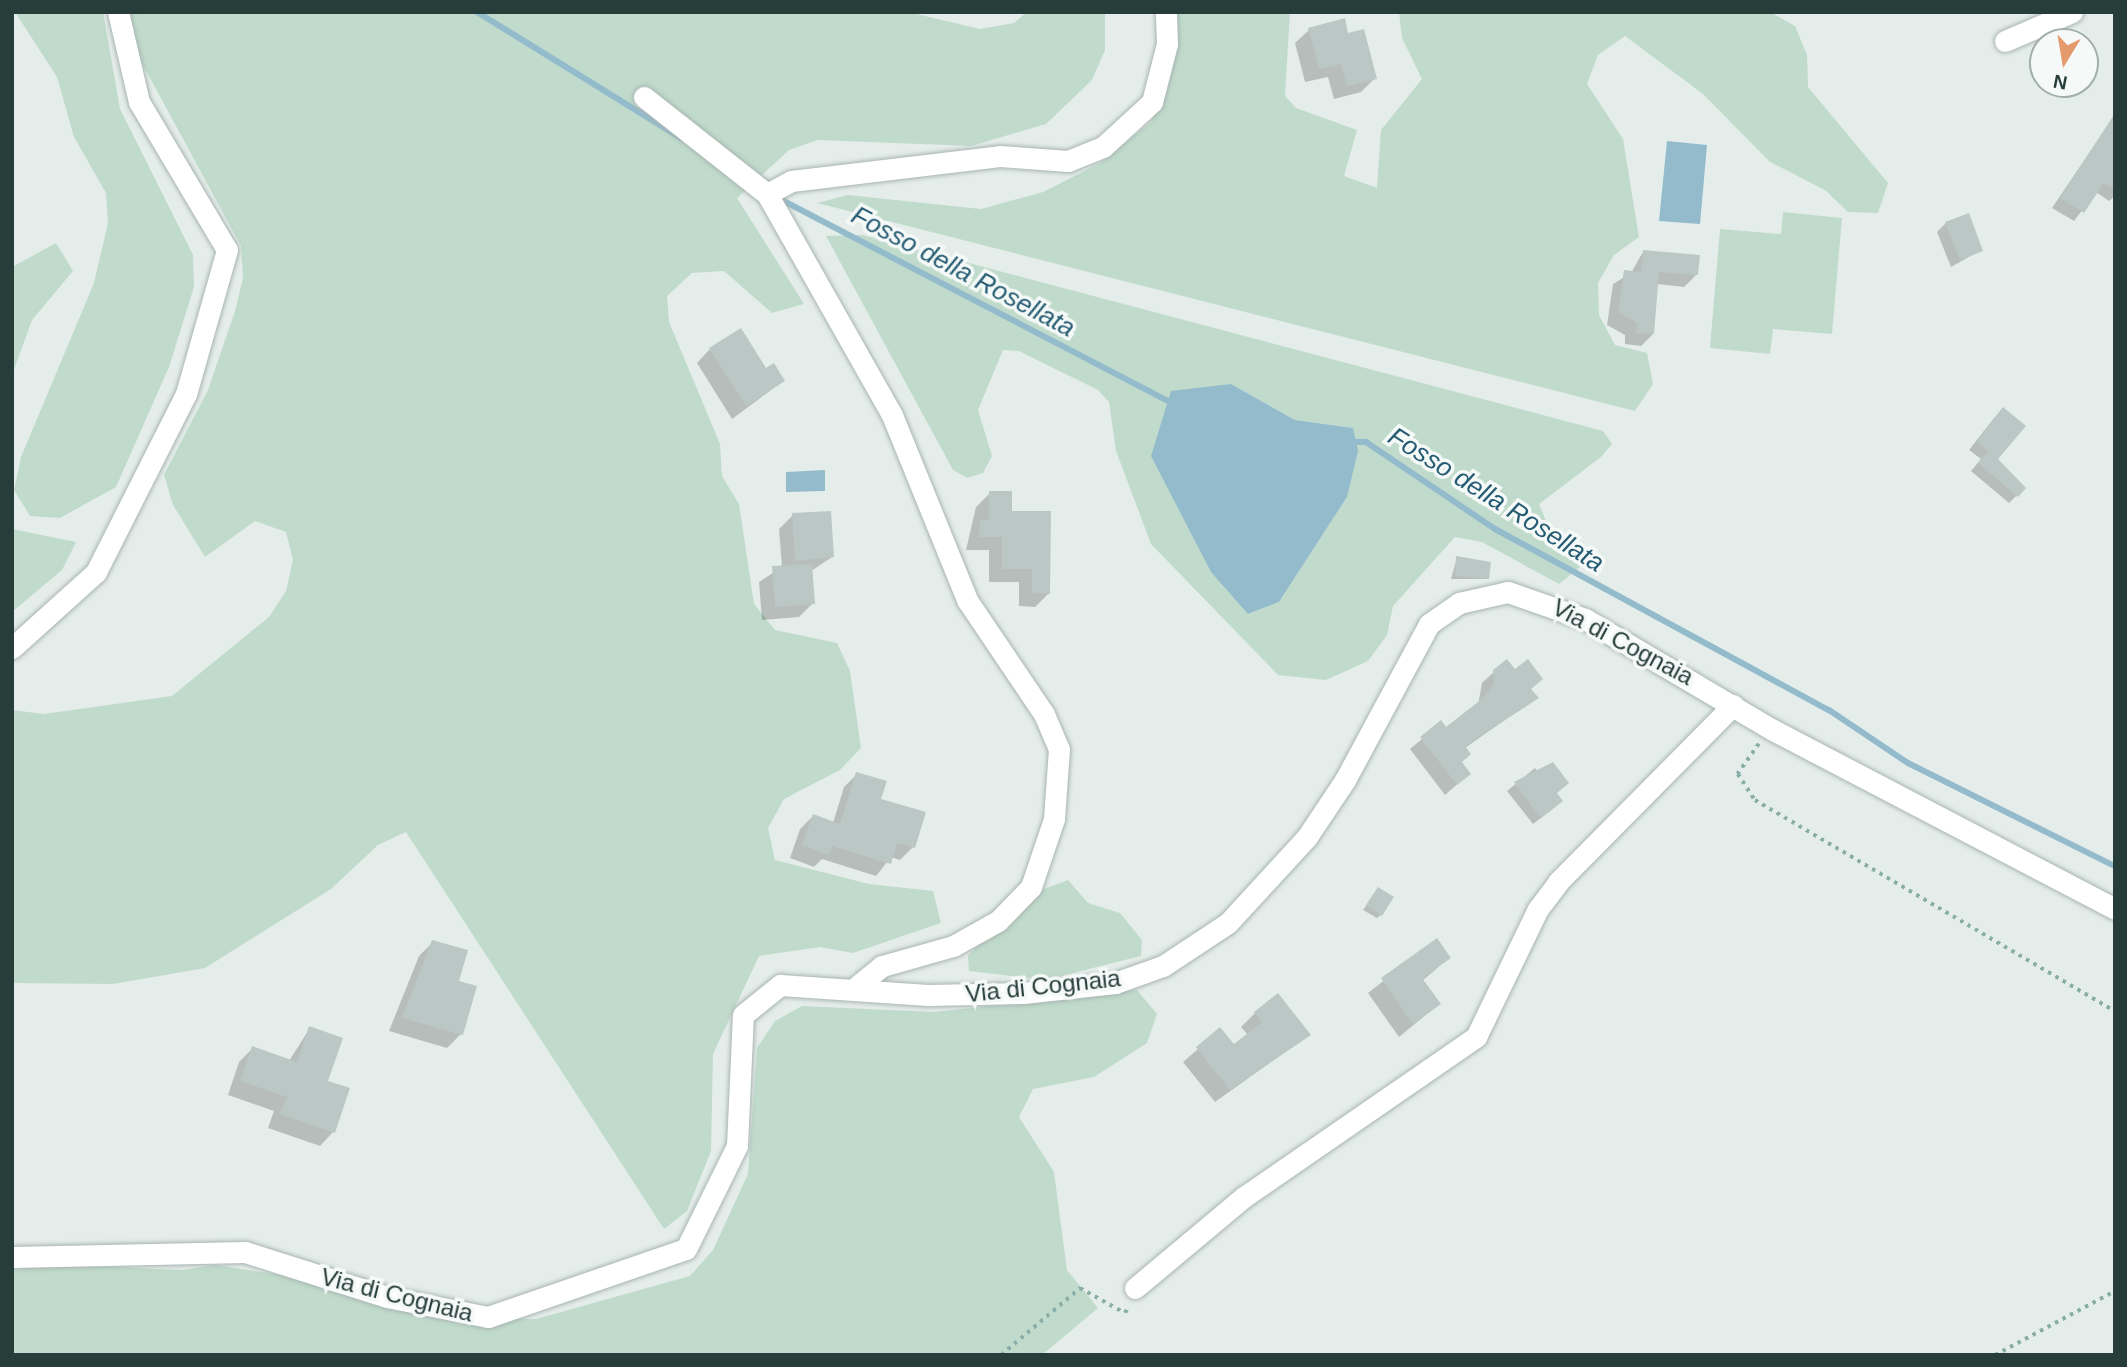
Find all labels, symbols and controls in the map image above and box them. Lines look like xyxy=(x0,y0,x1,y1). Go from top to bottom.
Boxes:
north arrow xyxy=(2029,28,2099,98)
text: N xyxy=(2052,71,2069,94)
water label: Fosso della Rosellata xyxy=(846,200,1080,344)
water label: Fosso della Rosellata xyxy=(1382,421,1610,579)
street label: Via di Cognaia xyxy=(1548,593,1698,691)
street label: Via di Cognaia xyxy=(964,964,1122,1008)
street label: Via di Cognaia xyxy=(318,1262,476,1328)

